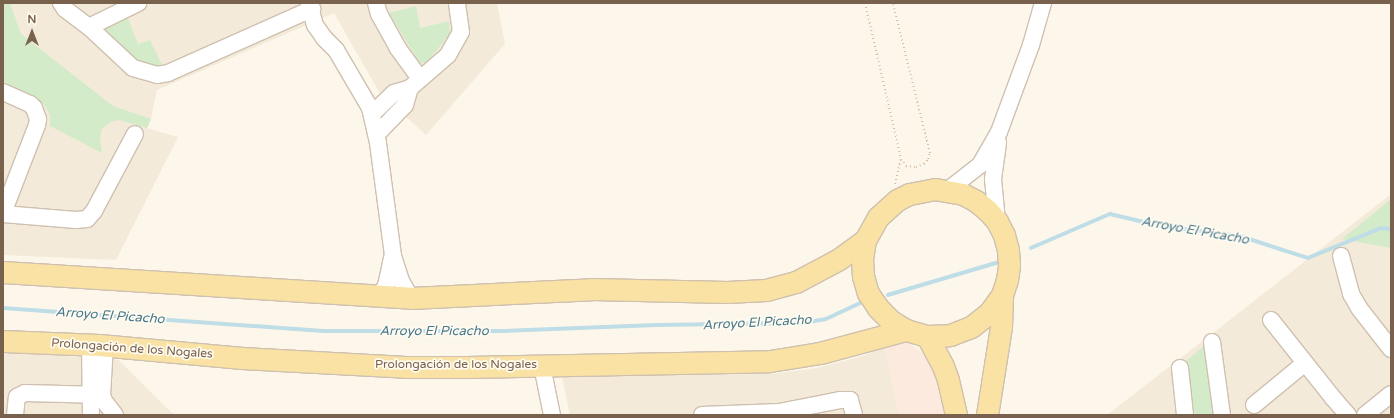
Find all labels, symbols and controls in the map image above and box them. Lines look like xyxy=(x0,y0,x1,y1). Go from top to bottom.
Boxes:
north arrow xyxy=(12,12,52,52)
text: N xyxy=(28,13,36,26)
water label: Arroyo El Picacho xyxy=(1140,214,1250,248)
water label: Arroyo El Picacho xyxy=(55,304,165,328)
water label: Arroyo El Picacho xyxy=(702,312,812,334)
water label: Arroyo El Picacho xyxy=(379,323,489,339)
street label: Prolongación de los Nogales xyxy=(51,336,213,362)
street label: Prolongación de los Nogales xyxy=(375,358,537,372)

